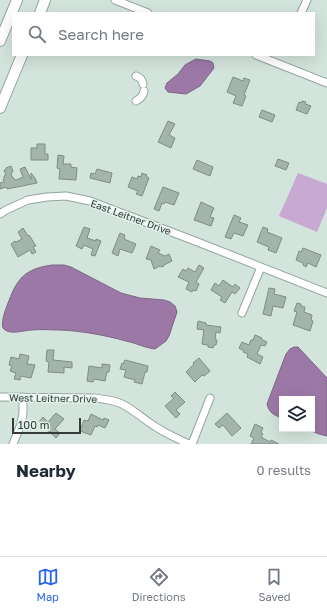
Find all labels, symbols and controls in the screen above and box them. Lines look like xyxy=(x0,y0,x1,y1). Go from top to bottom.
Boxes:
search box xyxy=(12,12,315,56)
icon: search xyxy=(26,23,48,45)
text: Search here xyxy=(58,25,144,43)
street label: East Leitner Drive xyxy=(89,197,173,237)
street label: West Leitner Drive xyxy=(9,391,97,405)
map controls xyxy=(279,396,315,432)
button: layers xyxy=(279,396,315,432)
scale bar xyxy=(12,416,81,435)
text: 100 m xyxy=(18,418,49,431)
text: Nearby xyxy=(16,460,76,481)
text: 0 results xyxy=(256,462,311,478)
tab: Map xyxy=(36,566,59,603)
tab: Directions xyxy=(132,566,186,603)
tab: Saved xyxy=(258,566,291,603)

